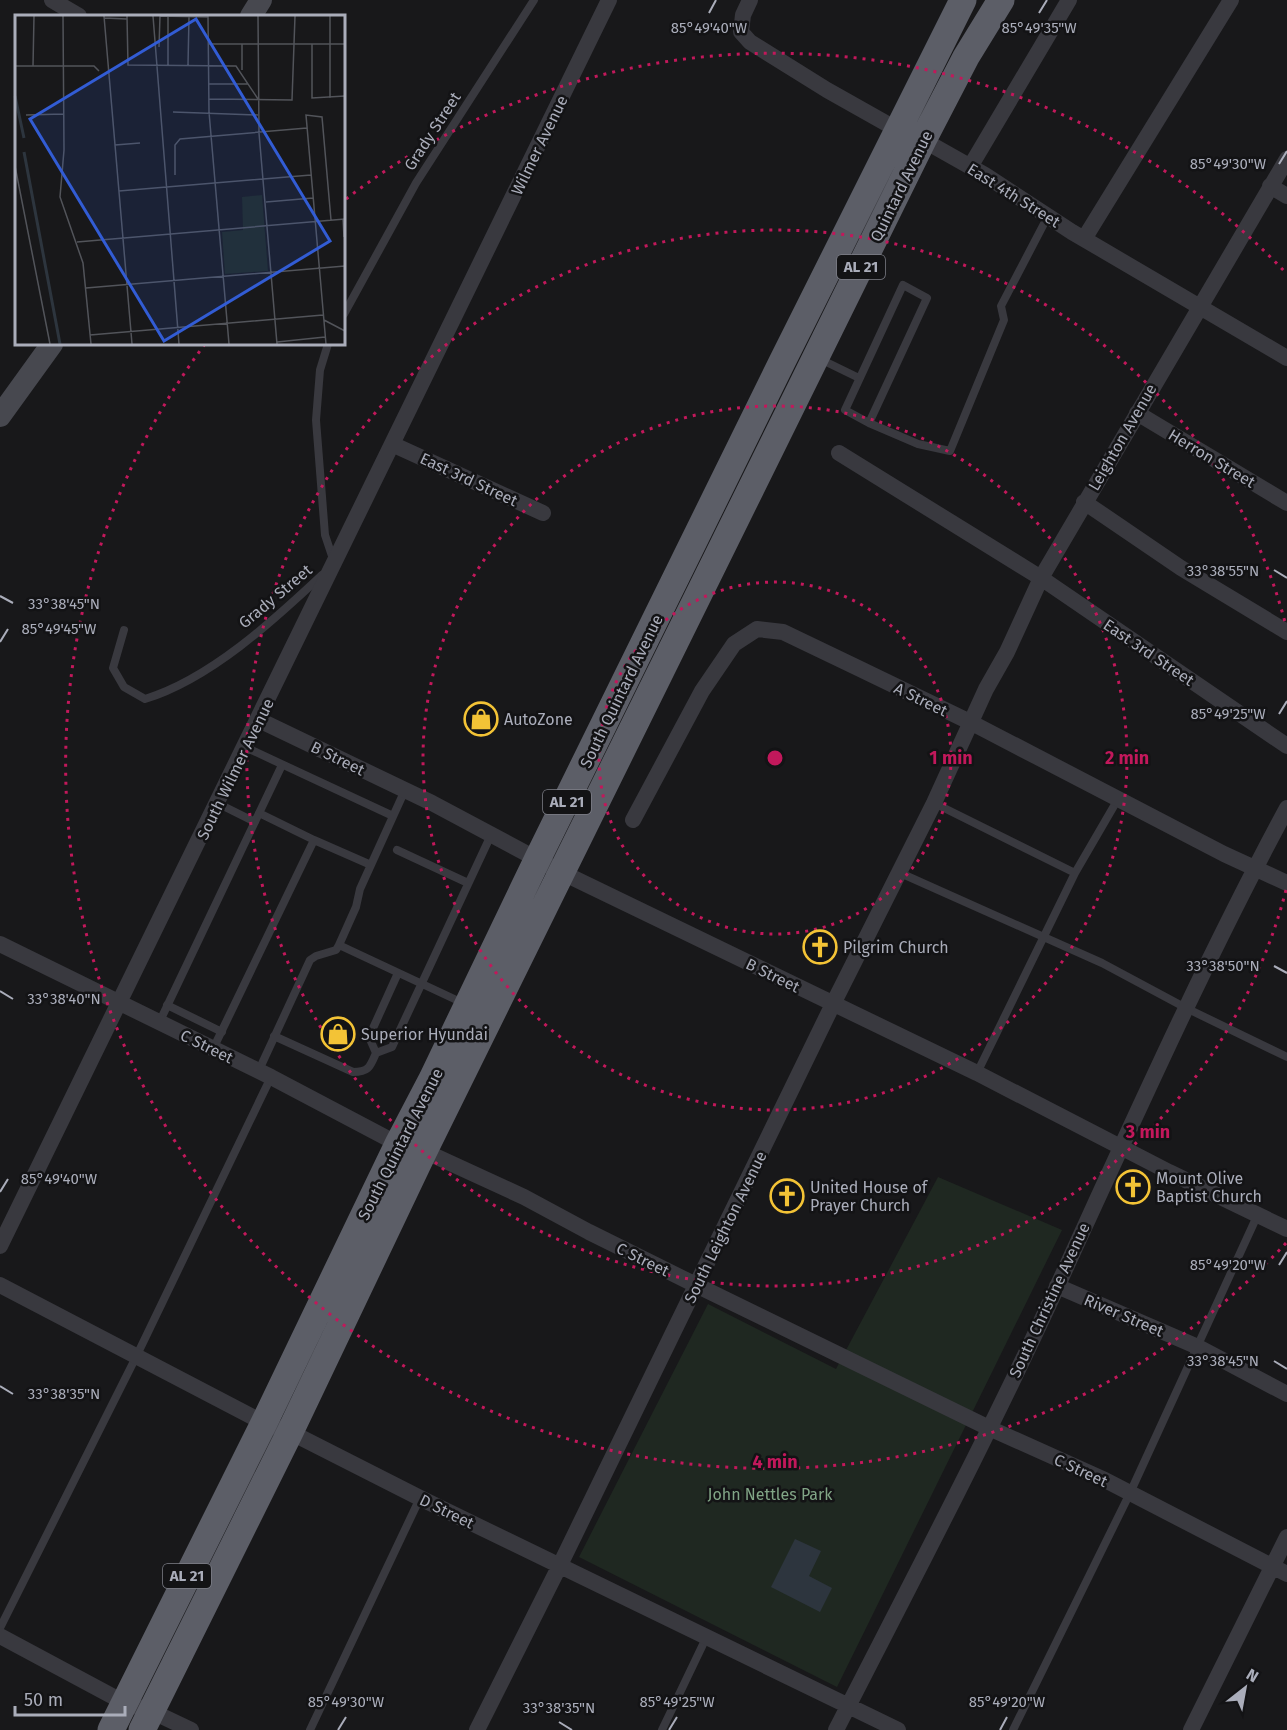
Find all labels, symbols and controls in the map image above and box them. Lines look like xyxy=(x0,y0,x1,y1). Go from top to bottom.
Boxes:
inset map xyxy=(15,15,345,345)
text: 85°49'40"W xyxy=(671,19,748,37)
text: 85°49'35"W xyxy=(1001,19,1077,37)
street label: Grady Street xyxy=(400,88,465,174)
street label: Wilmer Avenue xyxy=(507,92,572,198)
street label: Quintard Avenue xyxy=(866,128,937,245)
text: 85°49'30"W xyxy=(1190,155,1267,173)
street label: East 4th Street xyxy=(964,159,1064,232)
road number: AL 21 xyxy=(837,255,885,279)
street label: Leighton Avenue xyxy=(1084,380,1161,494)
street label: Herron Street xyxy=(1165,425,1259,492)
street label: East 3rd Street xyxy=(417,449,521,510)
street label: Grady Street xyxy=(235,560,316,632)
text: 33°38'55"N xyxy=(1187,562,1259,580)
text: 33°38'45"N xyxy=(28,595,100,613)
street label: South Quintard Avenue xyxy=(576,612,667,771)
street label: East 3rd Street xyxy=(1100,615,1198,690)
text: 85°49'45"W xyxy=(22,620,97,638)
street label: A Street xyxy=(891,678,951,721)
street label: South Wilmer Avenue xyxy=(193,695,278,843)
shop icon: AutoZone xyxy=(463,701,499,737)
text: 85°49'25"W xyxy=(1190,705,1266,723)
place label: AutoZone xyxy=(504,710,573,729)
street label: B Street xyxy=(308,737,368,780)
text: 1 min xyxy=(929,747,973,769)
text: 2 min xyxy=(1105,747,1149,769)
centre of rings xyxy=(765,748,785,768)
road number: AL 21 xyxy=(543,790,591,814)
church icon: Pilgrim Church xyxy=(802,929,838,965)
place label: Pilgrim Church xyxy=(843,938,949,957)
street label: B Street xyxy=(743,954,803,997)
text: 33°38'50"N xyxy=(1186,957,1260,975)
text: 33°38'40"N xyxy=(27,990,101,1008)
shop icon: Superior Hyundai xyxy=(320,1016,356,1052)
place label: Superior Hyundai xyxy=(361,1025,488,1044)
street label: C Street xyxy=(177,1026,237,1067)
street label: South Quintard Avenue xyxy=(354,1065,447,1223)
text: 3 min xyxy=(1125,1121,1170,1143)
street label: South Leighton Avenue xyxy=(680,1148,771,1306)
church icon: Mount Olive Baptist Church xyxy=(1115,1169,1151,1205)
place label: Mount Olive Baptist Church xyxy=(1156,1169,1262,1206)
text: 85°49'40"W xyxy=(21,1170,98,1188)
church icon: United House of Prayer Church xyxy=(769,1178,805,1214)
place label: United House of Prayer Church xyxy=(810,1178,929,1215)
street label: South Christine Avenue xyxy=(1005,1220,1094,1381)
street label: C Street xyxy=(613,1239,673,1280)
text: 85°49'20"W xyxy=(1190,1256,1267,1274)
street label: River Street xyxy=(1081,1290,1167,1341)
text: 33°38'45"N xyxy=(1187,1352,1259,1370)
text: 33°38'35"N xyxy=(28,1385,100,1403)
street label: C Street xyxy=(1051,1450,1111,1491)
text: 4 min xyxy=(752,1451,798,1473)
park label: John Nettles Park xyxy=(708,1485,833,1504)
street label: D Street xyxy=(417,1490,477,1533)
road number: AL 21 xyxy=(163,1564,211,1588)
north arrow xyxy=(1215,1658,1275,1718)
text: N xyxy=(1243,1665,1262,1686)
scale bar xyxy=(15,1679,124,1717)
text: 50 m xyxy=(24,1689,63,1711)
text: 85°49'30"W xyxy=(308,1693,385,1711)
text: 85°49'25"W xyxy=(639,1693,715,1711)
text: 85°49'20"W xyxy=(969,1693,1046,1711)
text: 33°38'35"N xyxy=(523,1699,595,1717)

